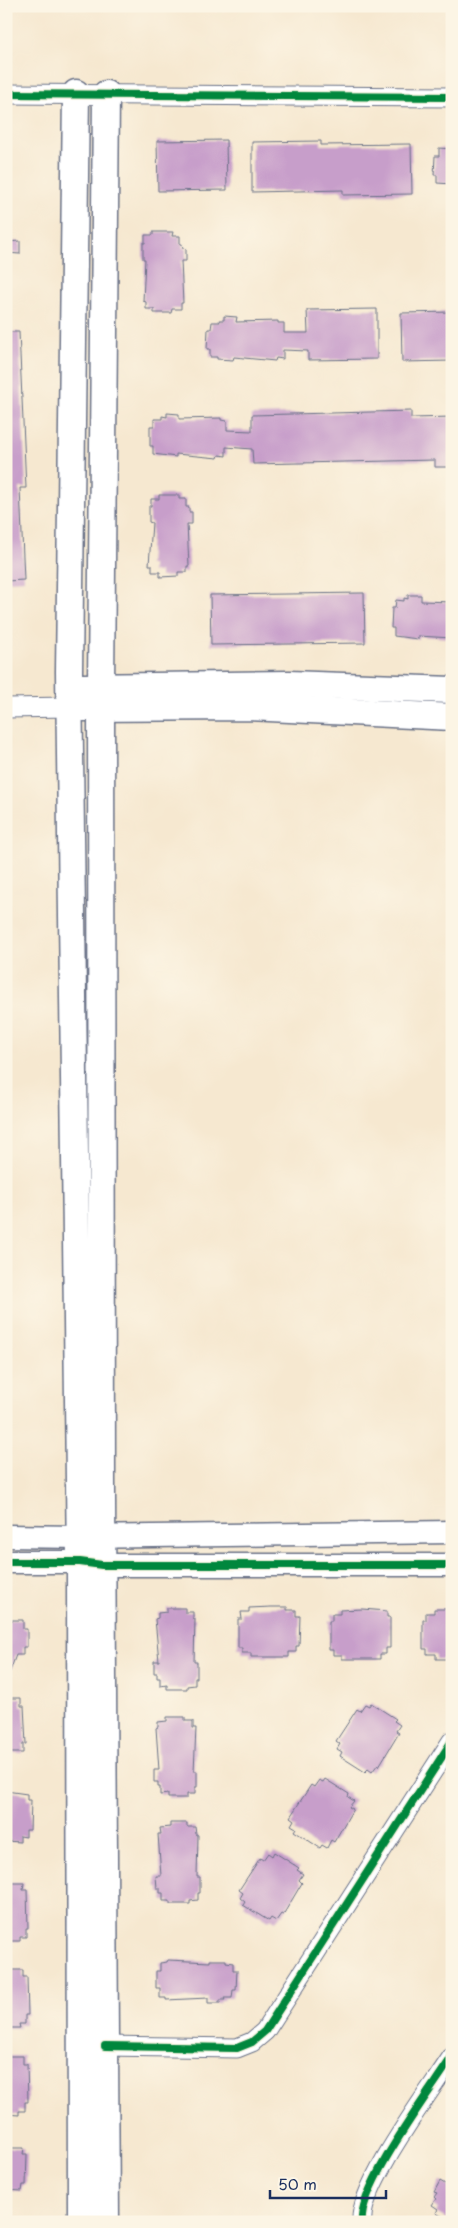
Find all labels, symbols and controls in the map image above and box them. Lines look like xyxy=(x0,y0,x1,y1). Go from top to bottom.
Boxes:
scale bar xyxy=(270,2168,387,2200)
text: 50 m xyxy=(278,2172,317,2195)

